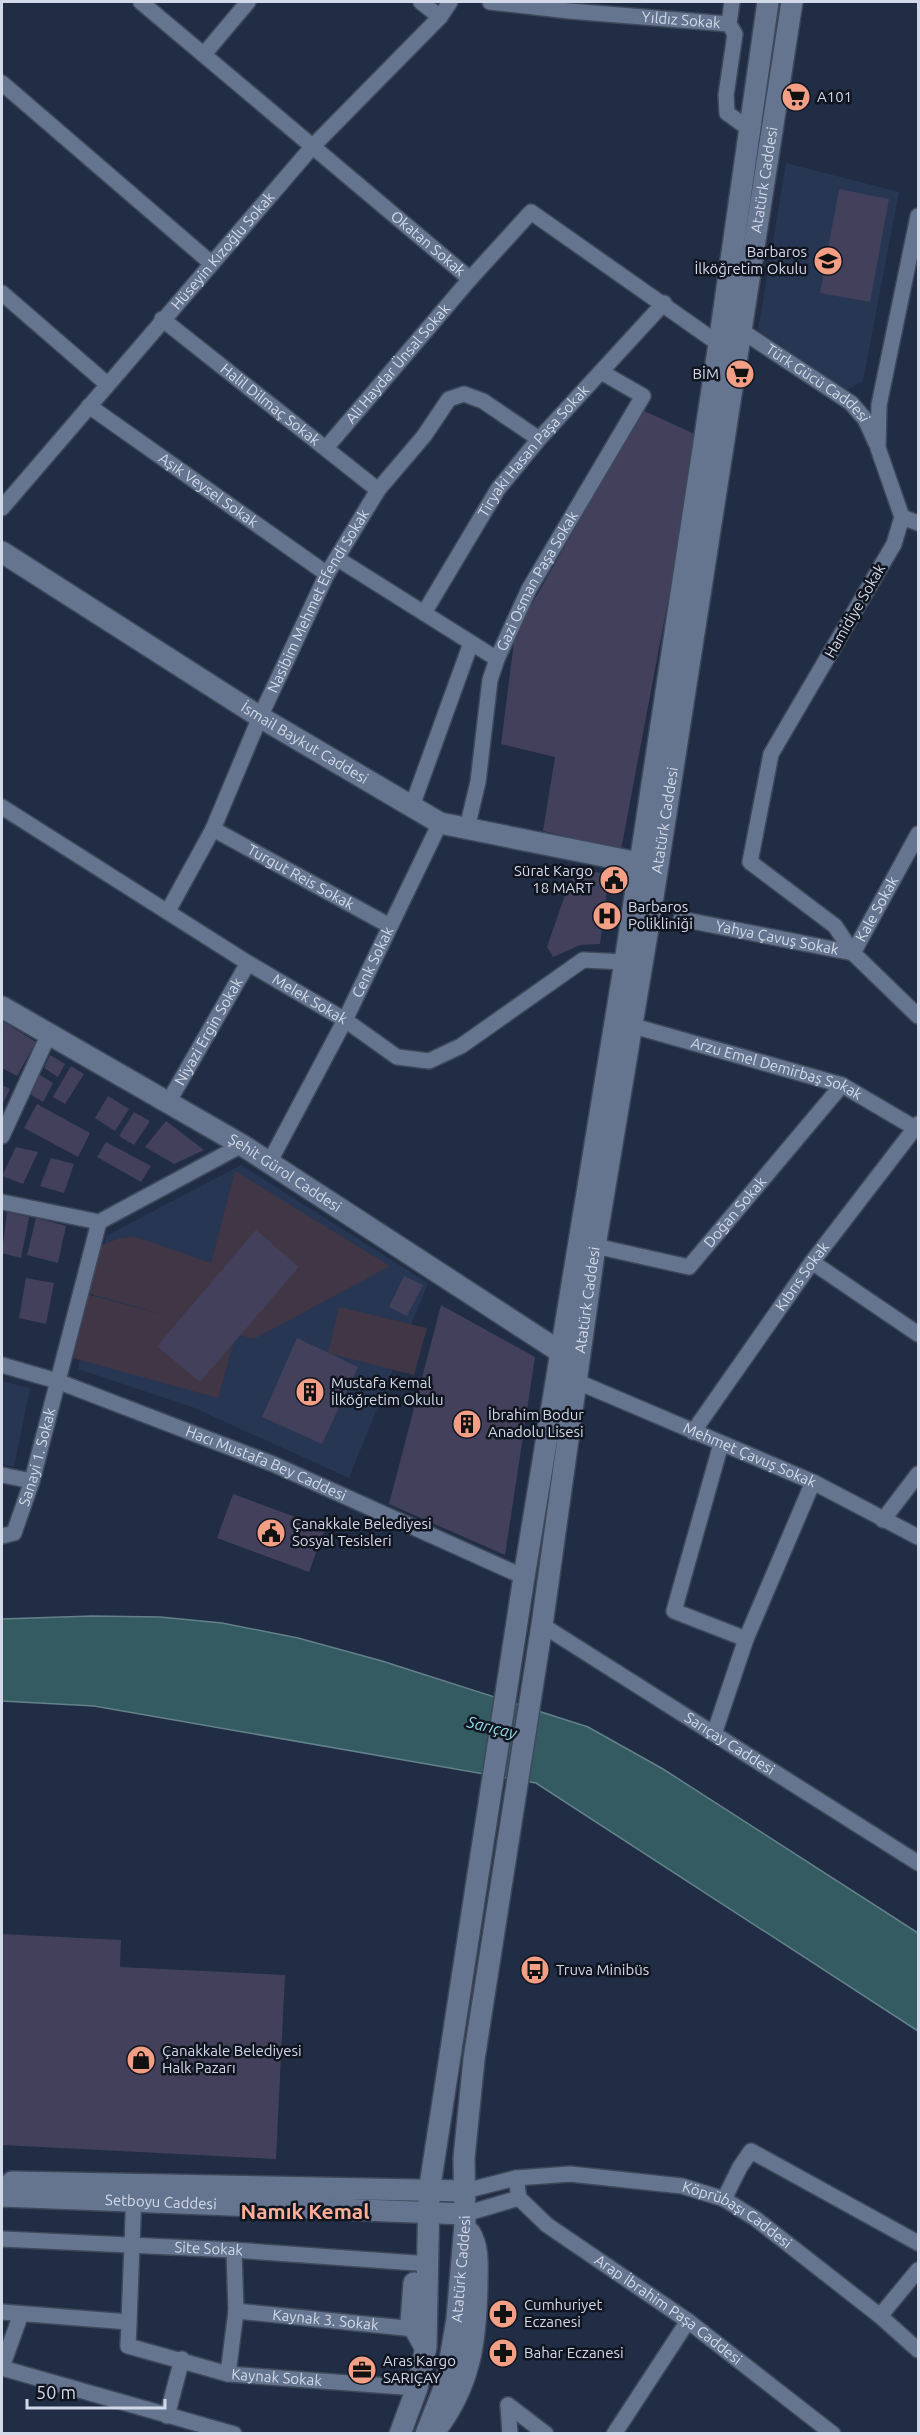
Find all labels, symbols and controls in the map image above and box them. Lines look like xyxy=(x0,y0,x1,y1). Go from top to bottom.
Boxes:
street label: Yıldız Sokak xyxy=(641,8,722,31)
supermarket icon: A101 xyxy=(780,81,812,113)
place label: A101 xyxy=(817,88,852,105)
street label: Atatürk Caddesi xyxy=(747,125,781,234)
street label: Hüseyin Kızoğlu Sokak xyxy=(167,188,278,313)
street label: Okatan Sokak xyxy=(388,207,469,280)
place label: Barbaros İlköğretim Okulu xyxy=(694,243,807,277)
school or university icon: Barbaros İlköğretim Okulu xyxy=(812,245,844,277)
street label: Ali Haydar Ünsal Sokak xyxy=(342,300,454,426)
street label: Türk Gücü Caddesi xyxy=(763,340,874,424)
supermarket icon: BİM xyxy=(724,358,756,390)
street label: Halil Dilmaç Sokak xyxy=(217,360,324,449)
place label: BİM xyxy=(693,365,719,382)
street label: Tiryaki Hasan Paşa Sokak xyxy=(474,381,593,520)
street label: Aşık Veysel Sokak xyxy=(156,449,262,531)
street label: Nasibim Mehmet Efendi Sokak xyxy=(264,506,373,695)
street label: Gazi Osman Paşa Sokak xyxy=(493,507,581,653)
street label: Hamidiye Sokak xyxy=(821,560,889,661)
street label: İsmail Baykut Caddesi xyxy=(238,698,372,787)
street label: Atatürk Caddesi xyxy=(648,766,681,875)
street label: Turgut Reis Sokak xyxy=(244,840,358,913)
place label: Sürat Kargo 18 MART xyxy=(514,862,594,896)
public building icon: Sürat Kargo 18 MART xyxy=(598,864,630,896)
street label: Kale Sokak xyxy=(852,873,901,945)
place label: Barbaros Polikliniği xyxy=(628,898,693,932)
hospital icon: Barbaros Polikliniği xyxy=(591,900,623,932)
street label: Yahya Çavuş Sokak xyxy=(714,917,841,958)
street label: Cenk Sokak xyxy=(348,924,397,1000)
street label: Melek Sokak xyxy=(270,970,351,1028)
street label: Niyazi Ergin Sokak xyxy=(171,974,246,1088)
street label: Arzu Emel Demirbaş Sokak xyxy=(689,1034,866,1103)
street label: Şehit Gürol Caddesi xyxy=(226,1130,345,1215)
street label: Doğan Sokak xyxy=(700,1173,770,1251)
street label: Kıbrıs Sokak xyxy=(771,1238,833,1314)
street label: Atatürk Caddesi xyxy=(571,1246,603,1354)
place label: Mustafa Kemal İlköğretim Okulu xyxy=(331,1374,444,1408)
building icon: Mustafa Kemal İlköğretim Okulu xyxy=(294,1376,326,1408)
street label: Sanayi 1. Sokak xyxy=(15,1405,59,1508)
place label: İbrahim Bodur Anadolu Lisesi xyxy=(488,1406,584,1440)
building icon: İbrahim Bodur Anadolu Lisesi xyxy=(451,1408,483,1440)
street label: Mehmet Çavuş Sokak xyxy=(681,1419,819,1491)
street label: Hacı Mustafa Bey Caddesi xyxy=(183,1422,349,1504)
place label: Çanakkale Belediyesi Sosyal Tesisleri xyxy=(292,1515,432,1549)
public building icon: Çanakkale Belediyesi Sosyal Tesisleri xyxy=(255,1517,287,1549)
street label: Sarıçay Caddesi xyxy=(682,1709,778,1778)
water label: Sarıçay xyxy=(464,1712,519,1742)
bus stop icon: Truva Minibüs xyxy=(519,1954,551,1986)
place label: Truva Minibüs xyxy=(556,1961,649,1978)
place label: Çanakkale Belediyesi Halk Pazarı xyxy=(162,2042,302,2076)
shop icon: Çanakkale Belediyesi Halk Pazarı xyxy=(125,2044,157,2076)
street label: Köprübaşı Caddesi xyxy=(680,2178,795,2252)
street label: Setboyu Caddesi xyxy=(105,2191,217,2212)
district label: Namık Kemal xyxy=(241,2199,370,2223)
street label: Atatürk Caddesi xyxy=(448,2215,473,2323)
street label: Site Sokak xyxy=(174,2238,244,2259)
street label: Arap İbrahim Paşa Caddesi xyxy=(591,2251,746,2368)
place label: Cumhuriyet Eczanesi xyxy=(524,2296,602,2330)
pharmacy icon: Cumhuriyet Eczanesi xyxy=(487,2298,519,2330)
street label: Kaynak 3. Sokak xyxy=(272,2306,380,2333)
pharmacy icon: Bahar Eczanesi xyxy=(487,2337,519,2369)
place label: Bahar Eczanesi xyxy=(524,2344,624,2361)
place label: Aras Kargo SARIÇAY xyxy=(383,2352,456,2386)
office icon: Aras Kargo SARIÇAY xyxy=(346,2354,378,2386)
street label: Kaynak Sokak xyxy=(231,2365,323,2389)
scale bar xyxy=(27,2372,165,2410)
text: 50 m xyxy=(36,2382,76,2402)

